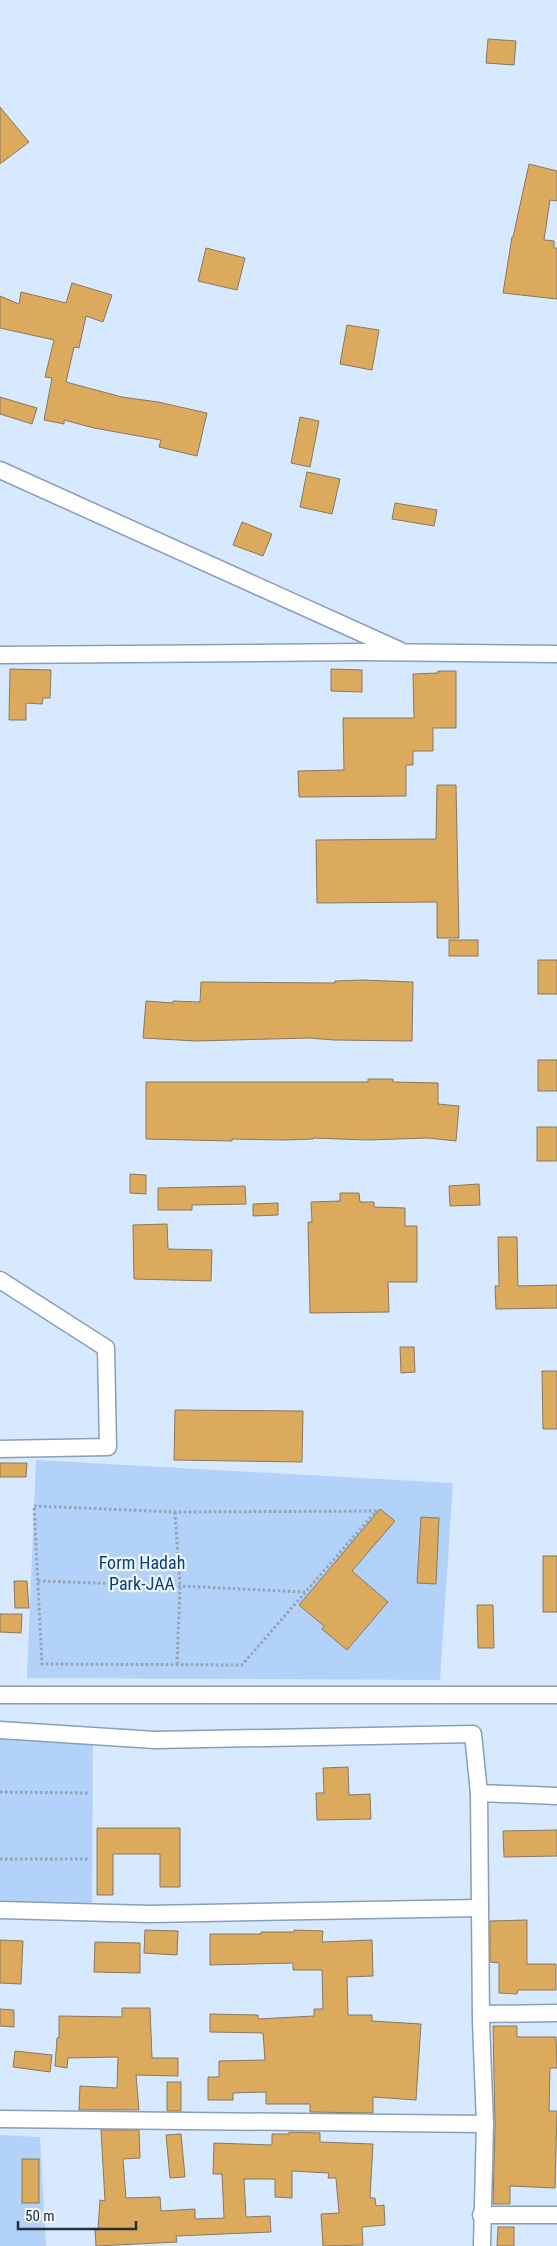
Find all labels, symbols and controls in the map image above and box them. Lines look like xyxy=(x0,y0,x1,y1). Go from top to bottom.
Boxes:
park label: Form Hadah Park-JAA xyxy=(99,1552,185,1594)
scale bar xyxy=(18,2198,135,2230)
text: 50 m xyxy=(25,2207,55,2225)

